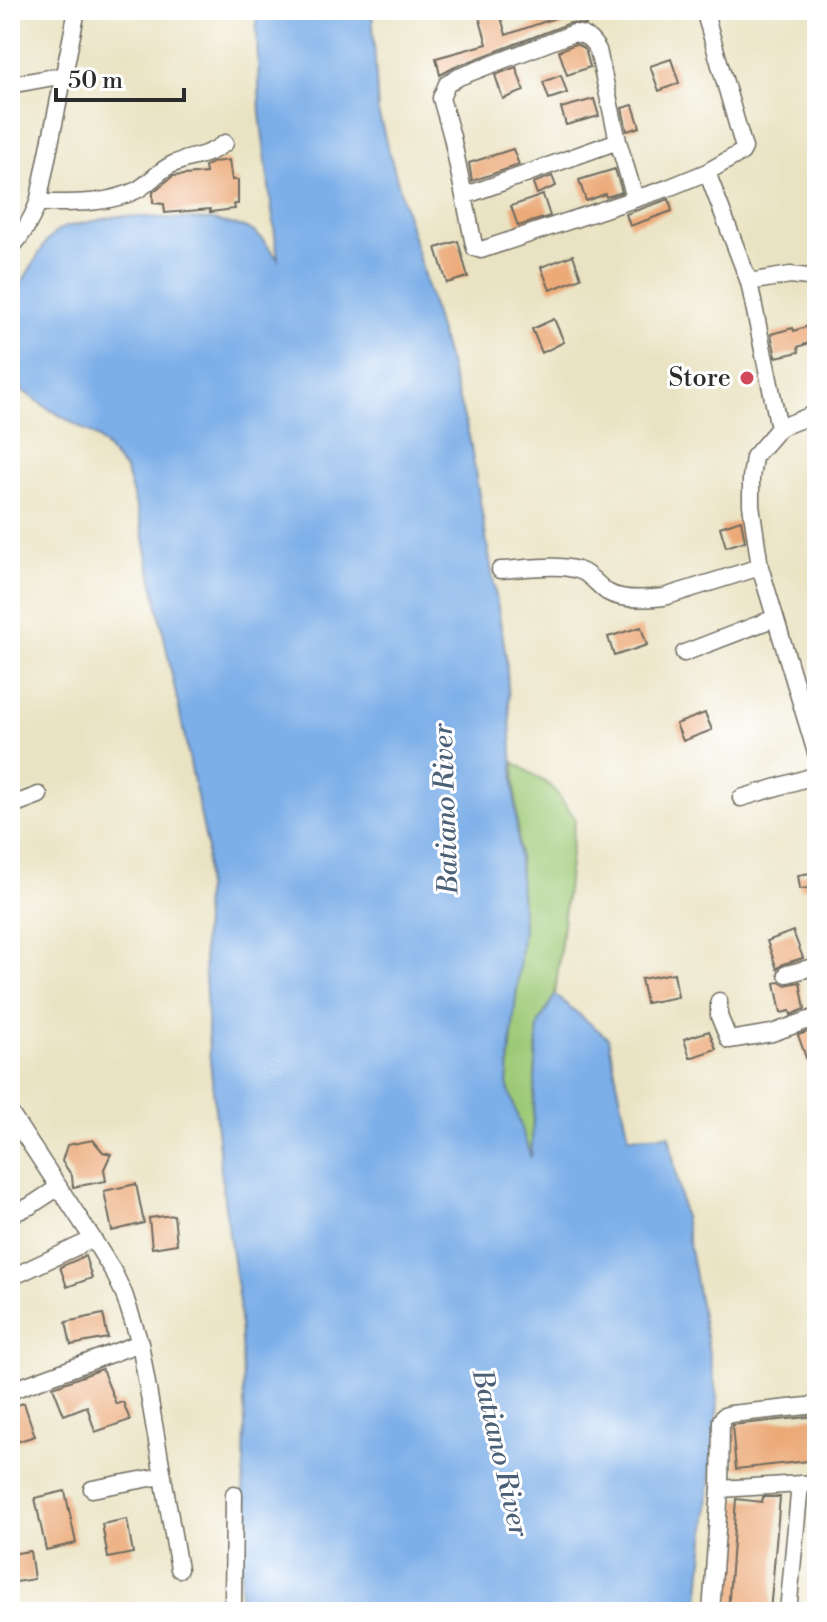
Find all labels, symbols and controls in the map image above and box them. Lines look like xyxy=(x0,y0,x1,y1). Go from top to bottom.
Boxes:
scale bar xyxy=(56,52,184,102)
text: 50 m xyxy=(68,66,123,96)
place label: Store xyxy=(668,362,731,394)
marker: Store xyxy=(738,369,756,387)
water label: Batiano River xyxy=(425,722,467,896)
water label: Batiano River xyxy=(463,1365,537,1541)

